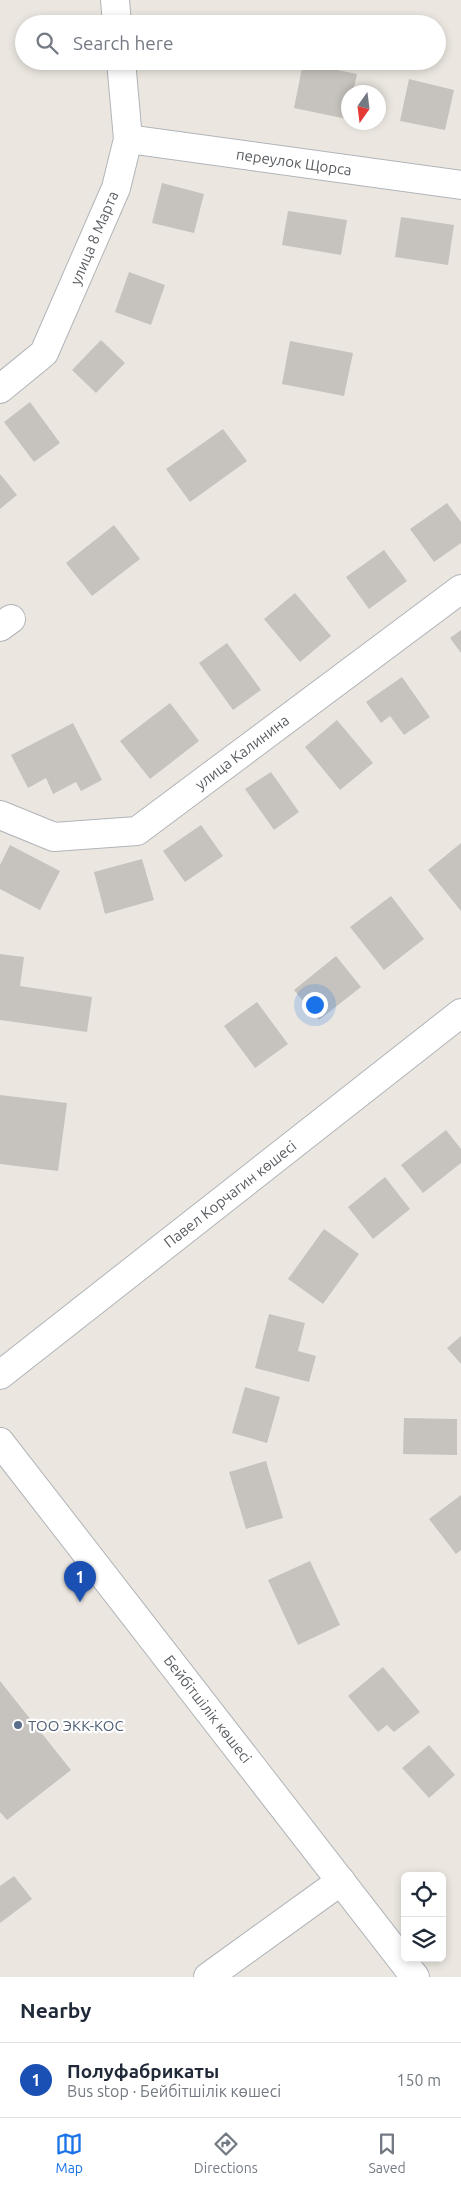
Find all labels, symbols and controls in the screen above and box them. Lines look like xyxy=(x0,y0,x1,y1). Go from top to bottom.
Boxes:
search box xyxy=(15,15,446,70)
icon: search xyxy=(33,29,61,57)
text: Search here xyxy=(73,32,173,54)
north arrow xyxy=(341,85,386,130)
street label: переулок Щорса xyxy=(235,145,353,179)
street label: улица 8 Марта xyxy=(67,189,121,287)
street label: улица Калинина xyxy=(192,711,292,793)
your location xyxy=(302,992,328,1018)
street label: Павел Корчагин көшесі xyxy=(160,1137,300,1251)
pin: 1 xyxy=(64,1561,96,1602)
street label: Бейбітшілік көшесі xyxy=(161,1652,255,1766)
place label: ТОО ЭКК-КОС xyxy=(28,1717,124,1734)
marker: ТОО ЭКК-КОС xyxy=(12,1719,24,1731)
map controls xyxy=(401,1872,446,1962)
button: locate xyxy=(401,1872,446,1917)
button: layers xyxy=(401,1917,446,1962)
text: Nearby xyxy=(20,1998,91,2022)
text: Полуфабрикаты xyxy=(67,2060,219,2082)
text: 1 xyxy=(31,2071,41,2089)
text: 150 m xyxy=(396,2071,441,2089)
text: Bus stop · Бейбітшілік көшесі xyxy=(67,2082,281,2100)
tab: Map xyxy=(55,2130,83,2176)
tab: Directions xyxy=(194,2130,258,2176)
tab: Saved xyxy=(368,2130,406,2176)

